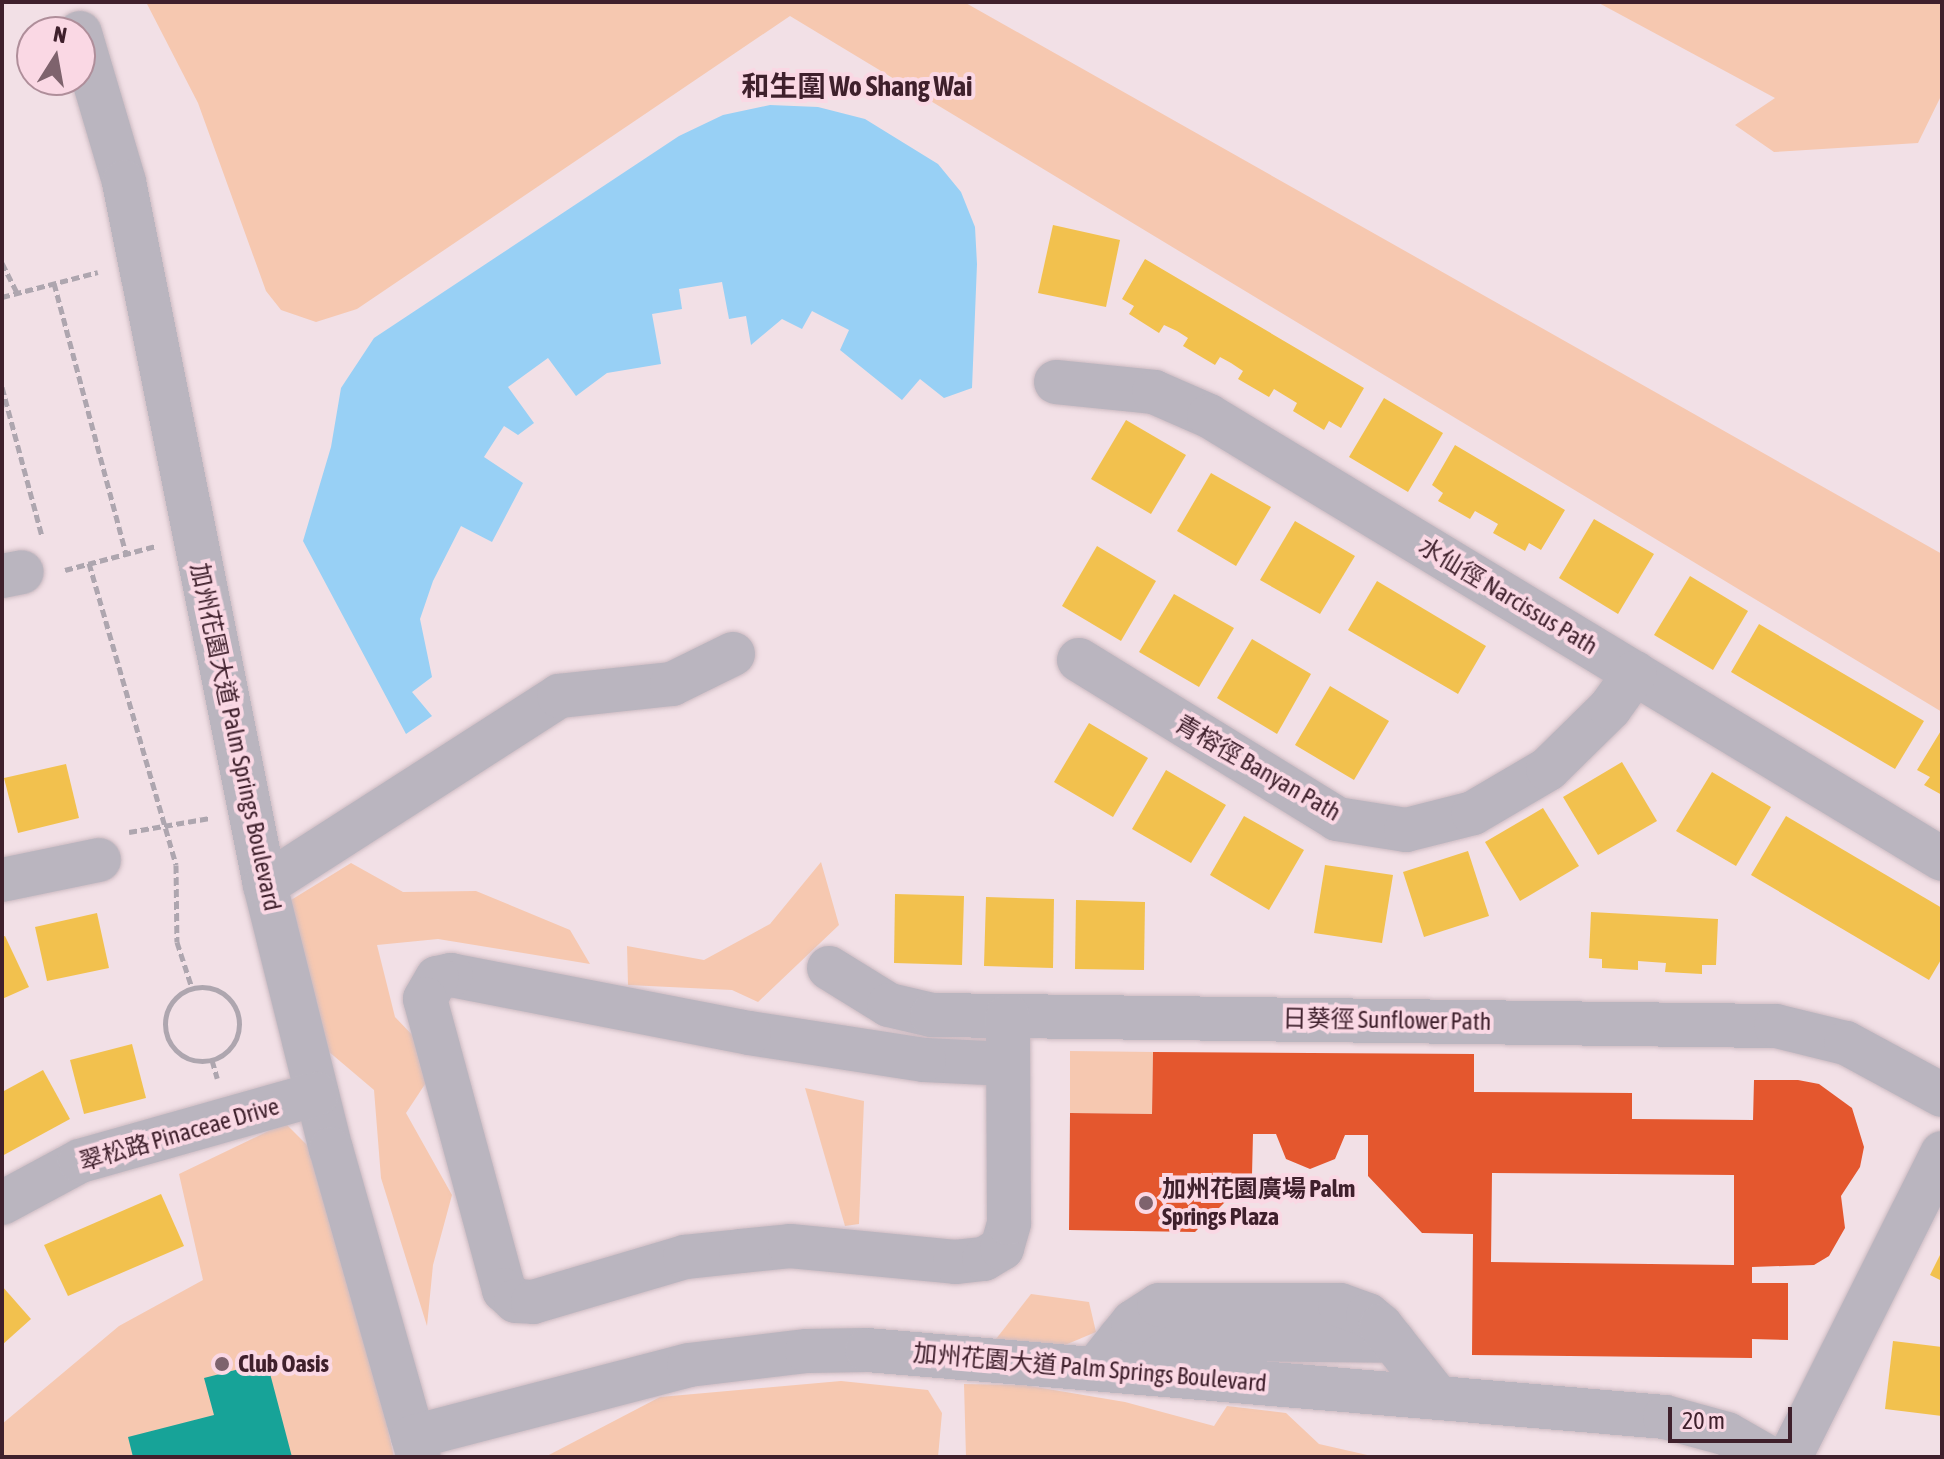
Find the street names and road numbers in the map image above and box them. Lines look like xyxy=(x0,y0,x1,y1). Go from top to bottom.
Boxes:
street label: 水仙徑 Narcissus Path xyxy=(1413,531,1603,661)
street label: 加州花園大道 Palm Springs Boulevard xyxy=(185,561,287,913)
street label: 青榕徑 Banyan Path xyxy=(1170,709,1346,827)
street label: 日葵徑 Sunflower Path xyxy=(1282,1004,1492,1036)
street label: 翠松路 Pinaceae Drive xyxy=(76,1092,282,1176)
street label: 加州花園大道 Palm Springs Boulevard xyxy=(912,1338,1268,1398)

